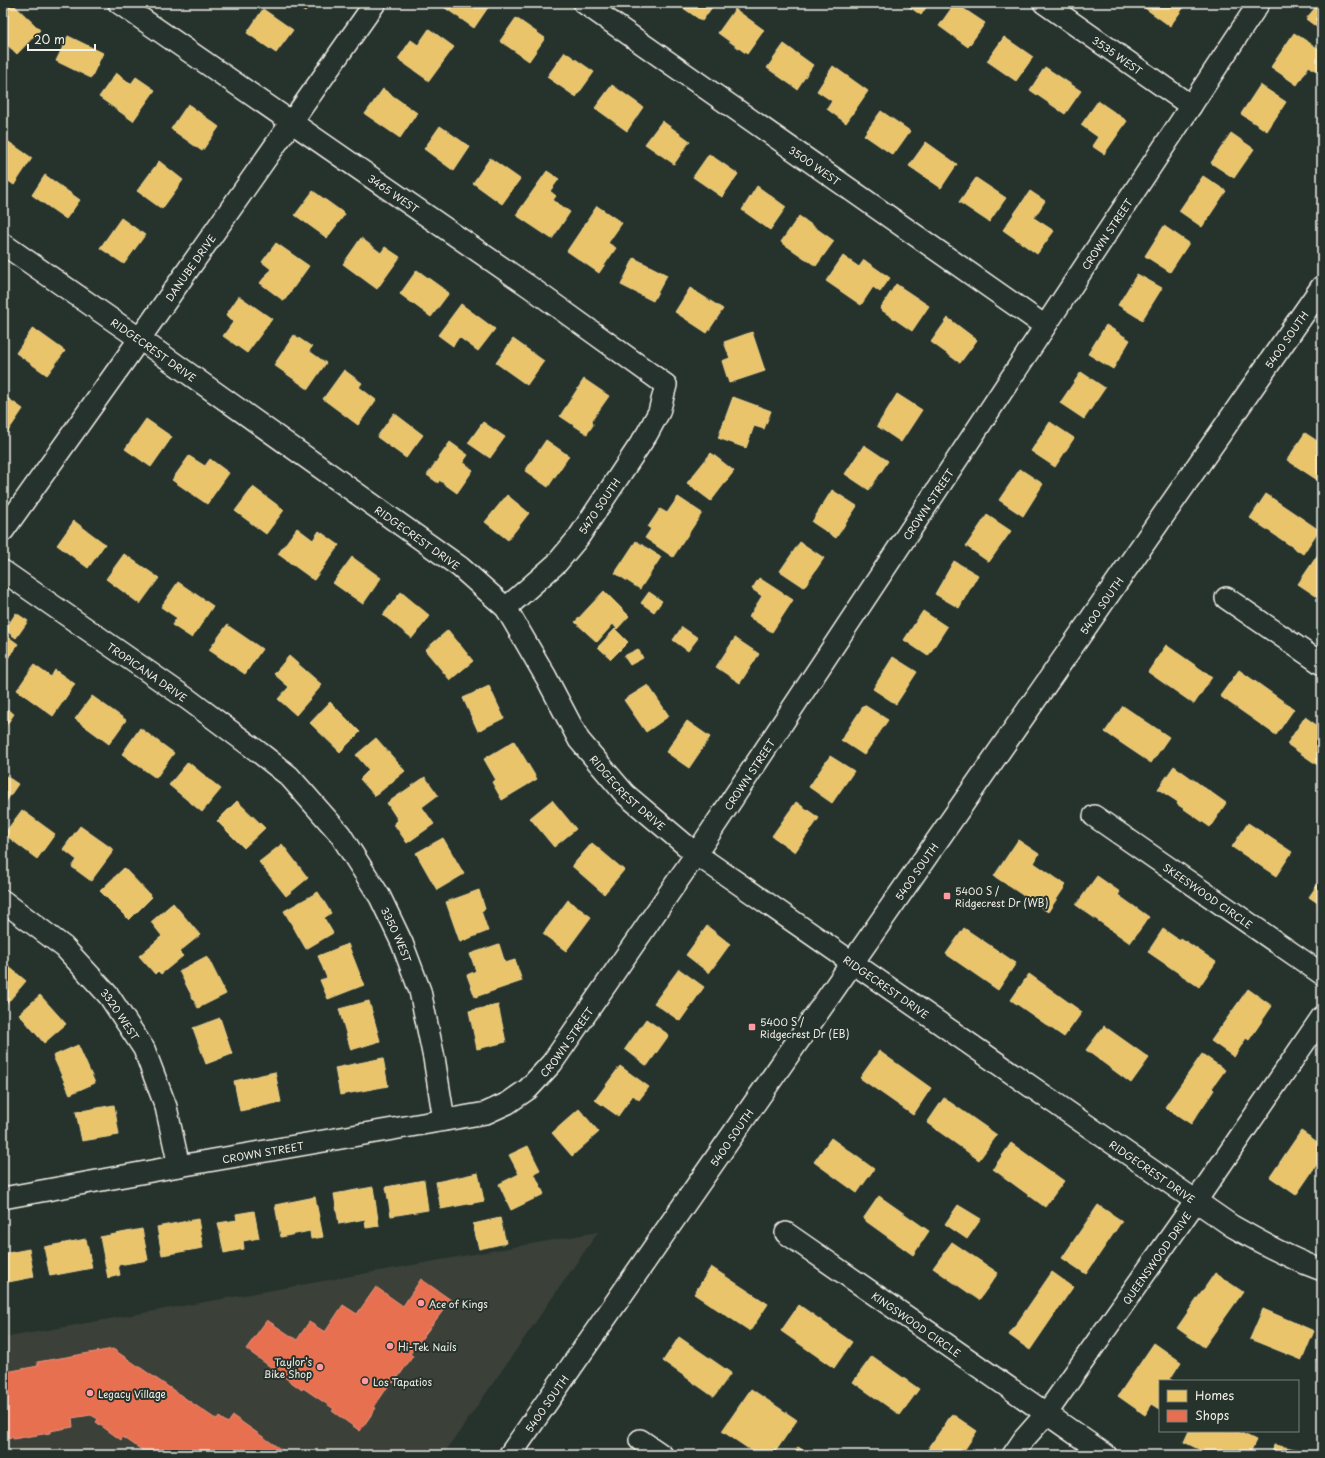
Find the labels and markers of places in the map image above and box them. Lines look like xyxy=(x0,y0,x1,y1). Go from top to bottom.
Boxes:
place label: 5400 S / Ridgecrest Dr (WB) xyxy=(955,883,1048,910)
marker: 5400 S / Ridgecrest Dr (WB) xyxy=(942,891,952,901)
place label: 5400 S / Ridgecrest Dr (EB) xyxy=(760,1014,849,1041)
marker: 5400 S / Ridgecrest Dr (EB) xyxy=(747,1022,757,1032)
place label: Ace of Kings xyxy=(429,1296,488,1311)
marker: Ace of Kings xyxy=(416,1298,426,1308)
place label: Hi-Tek Nails xyxy=(398,1339,457,1354)
marker: Hi-Tek Nails xyxy=(385,1341,395,1351)
place label: Taylor's Bike Shop xyxy=(264,1354,312,1381)
marker: Taylor's Bike Shop xyxy=(315,1362,325,1372)
place label: Los Tapatios xyxy=(373,1374,432,1389)
marker: Los Tapatios xyxy=(360,1376,370,1386)
place label: Legacy Village xyxy=(98,1386,166,1402)
marker: Legacy Village xyxy=(85,1388,95,1398)

